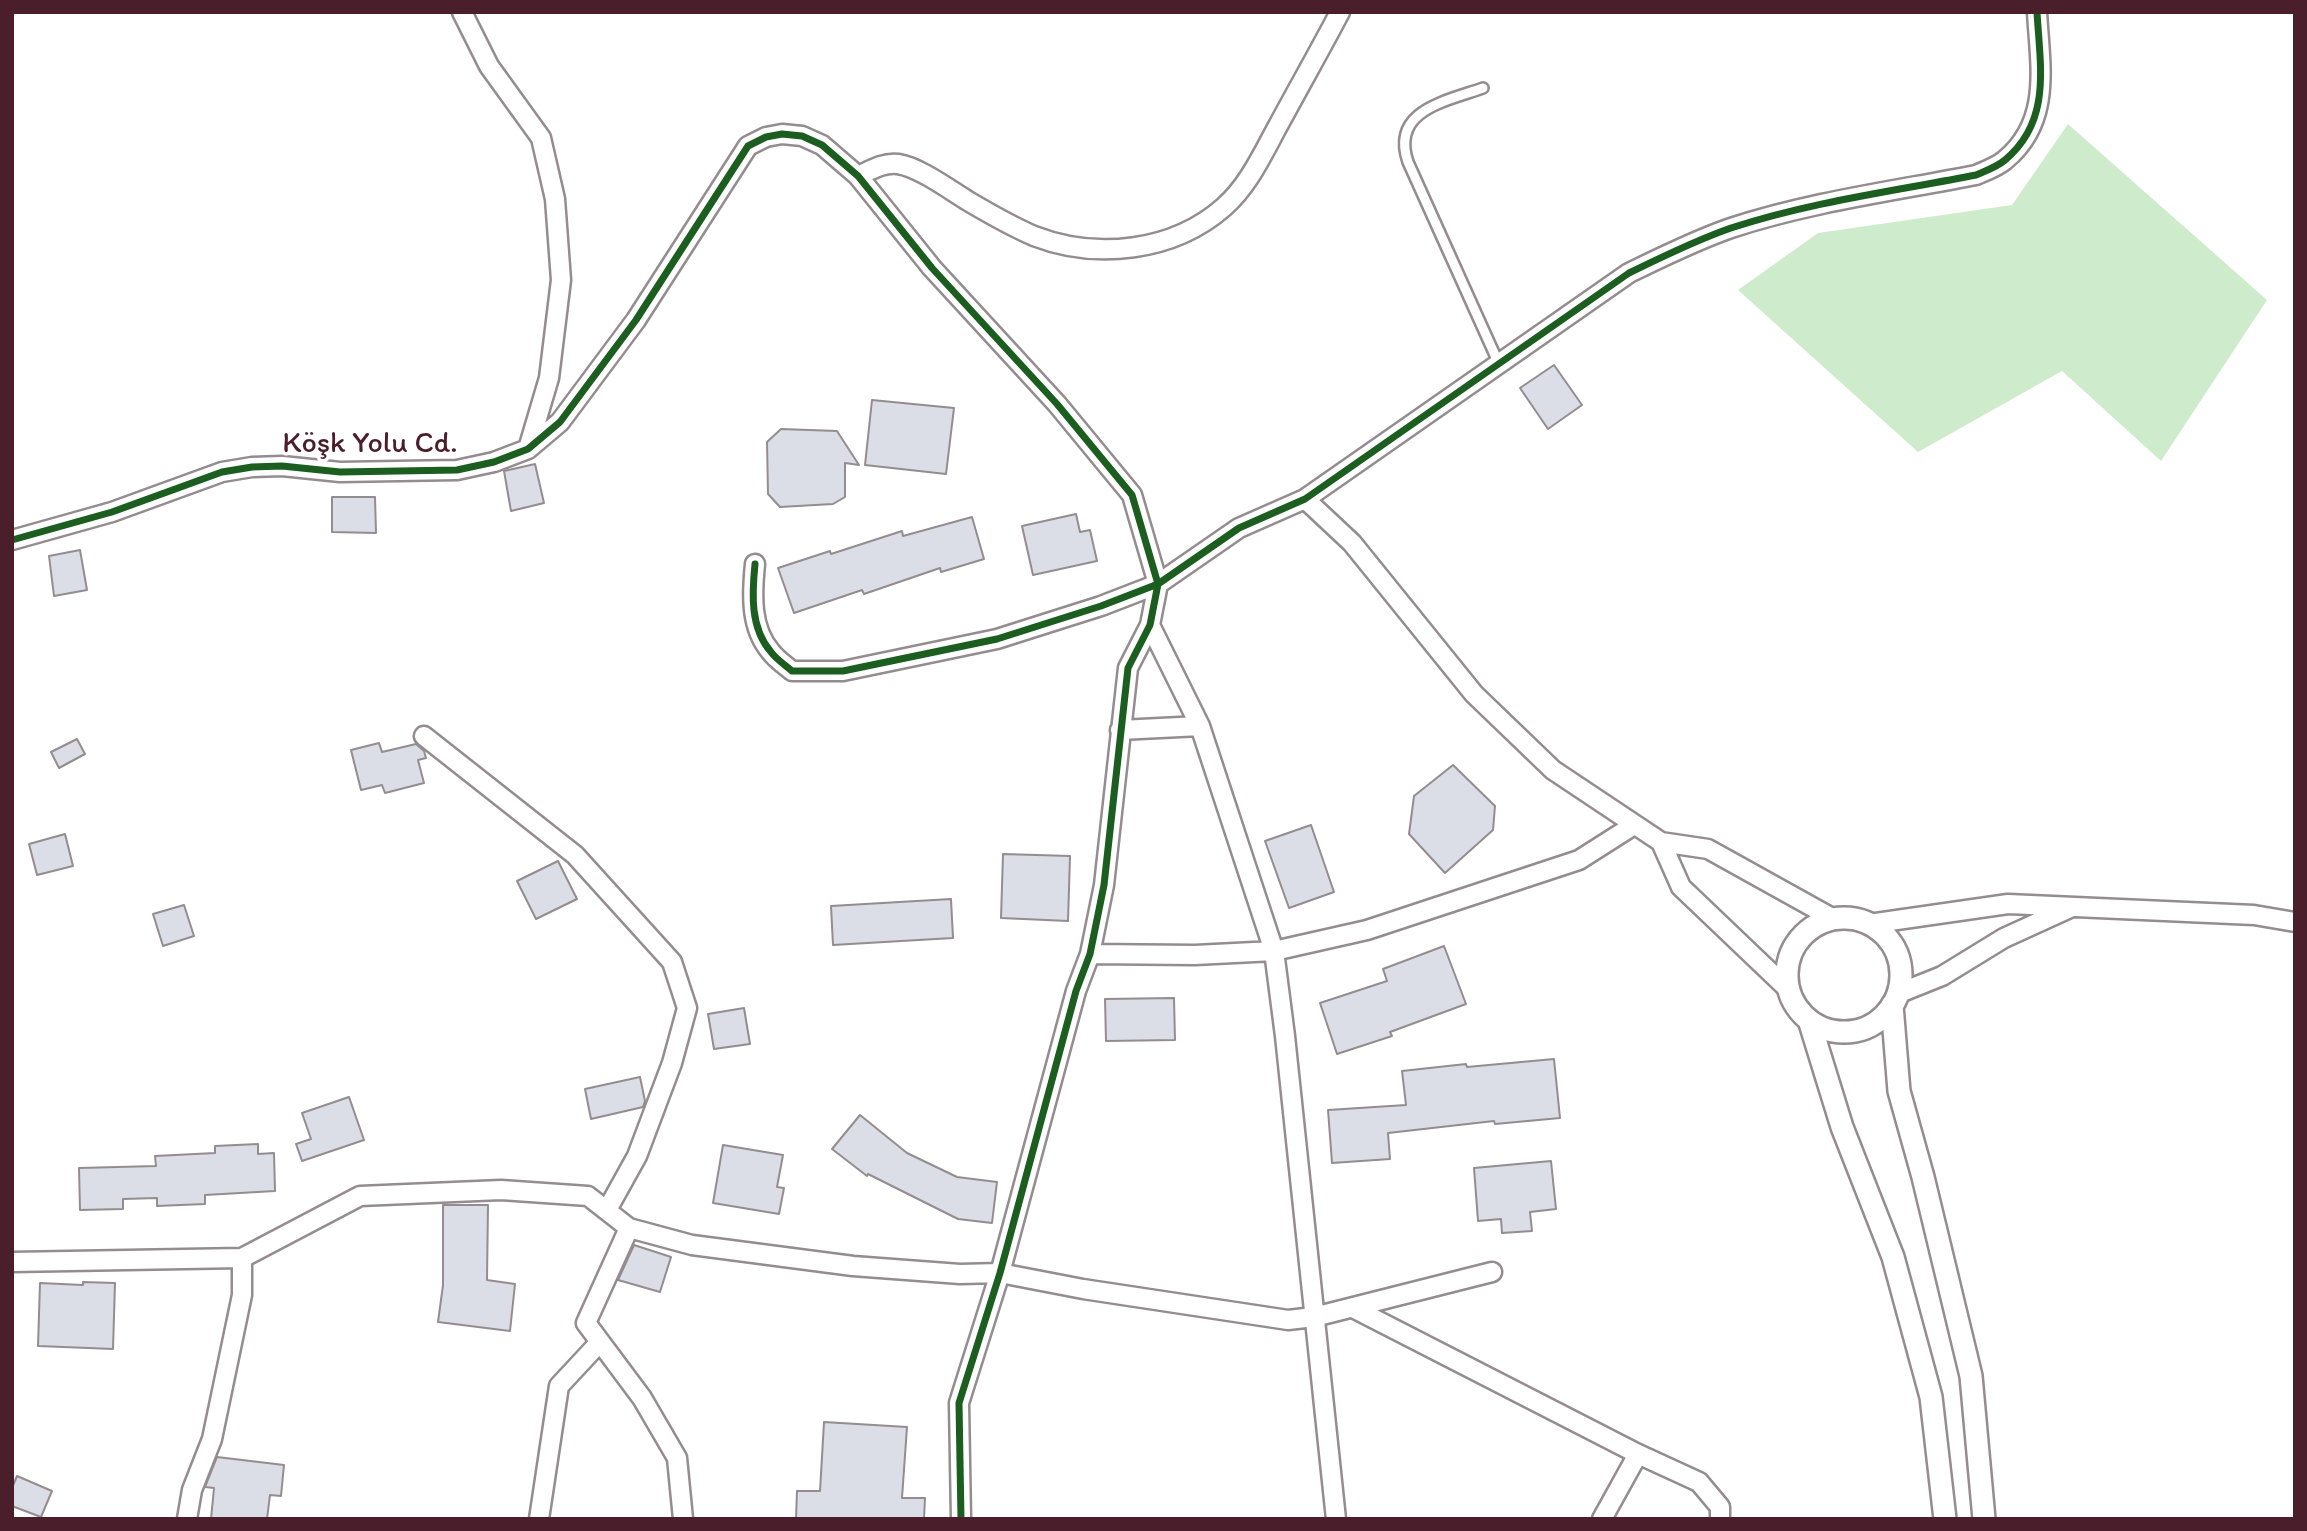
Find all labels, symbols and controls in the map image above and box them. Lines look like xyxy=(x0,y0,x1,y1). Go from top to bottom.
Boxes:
street label: Köşk Yolu Cd. xyxy=(282,426,458,462)

